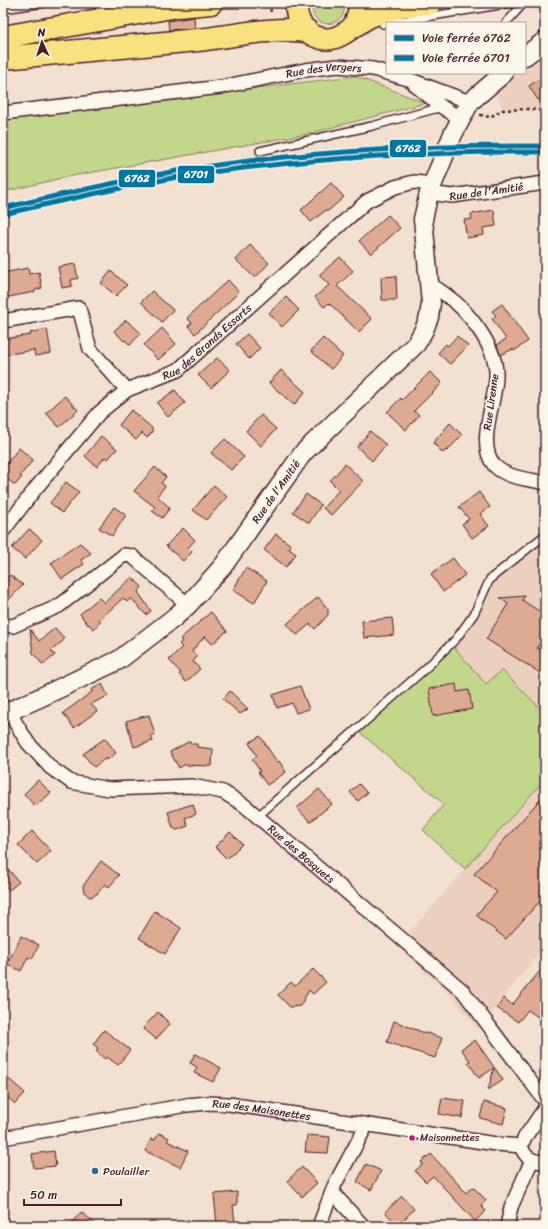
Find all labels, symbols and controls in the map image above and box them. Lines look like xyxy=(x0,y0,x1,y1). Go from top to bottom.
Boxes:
north arrow xyxy=(22,22,62,62)
legend xyxy=(386,22,526,74)
text: N xyxy=(36,23,46,42)
text: Voie ferrée 6762 xyxy=(422,27,511,49)
text: Voie ferrée 6701 xyxy=(422,47,510,69)
street label: Rue des Vergers xyxy=(284,57,363,83)
line badge: 6762 xyxy=(389,139,427,158)
text: 6762 xyxy=(394,139,421,158)
line badge: 6701 xyxy=(177,165,215,184)
text: 6701 xyxy=(183,165,208,184)
line badge: 6762 xyxy=(118,169,156,188)
text: 6762 xyxy=(123,169,150,188)
street label: Rue de l'Amitié xyxy=(448,177,525,206)
street label: Rue des Grands Essarts xyxy=(159,298,257,385)
street label: Rue Lirenne xyxy=(478,372,504,432)
street label: Rue de l'Amitié xyxy=(246,455,305,527)
street label: Rue des Bosquets xyxy=(264,820,340,888)
street label: Rue des Maisonettes xyxy=(212,1094,313,1126)
place label: Maisonnettes xyxy=(420,1129,480,1147)
marker: Maisonnettes xyxy=(407,1133,417,1143)
place label: Poulailler xyxy=(103,1162,151,1181)
marker: Poulailler xyxy=(90,1166,100,1176)
scale bar xyxy=(24,1181,121,1207)
text: 50 m xyxy=(30,1184,57,1206)

